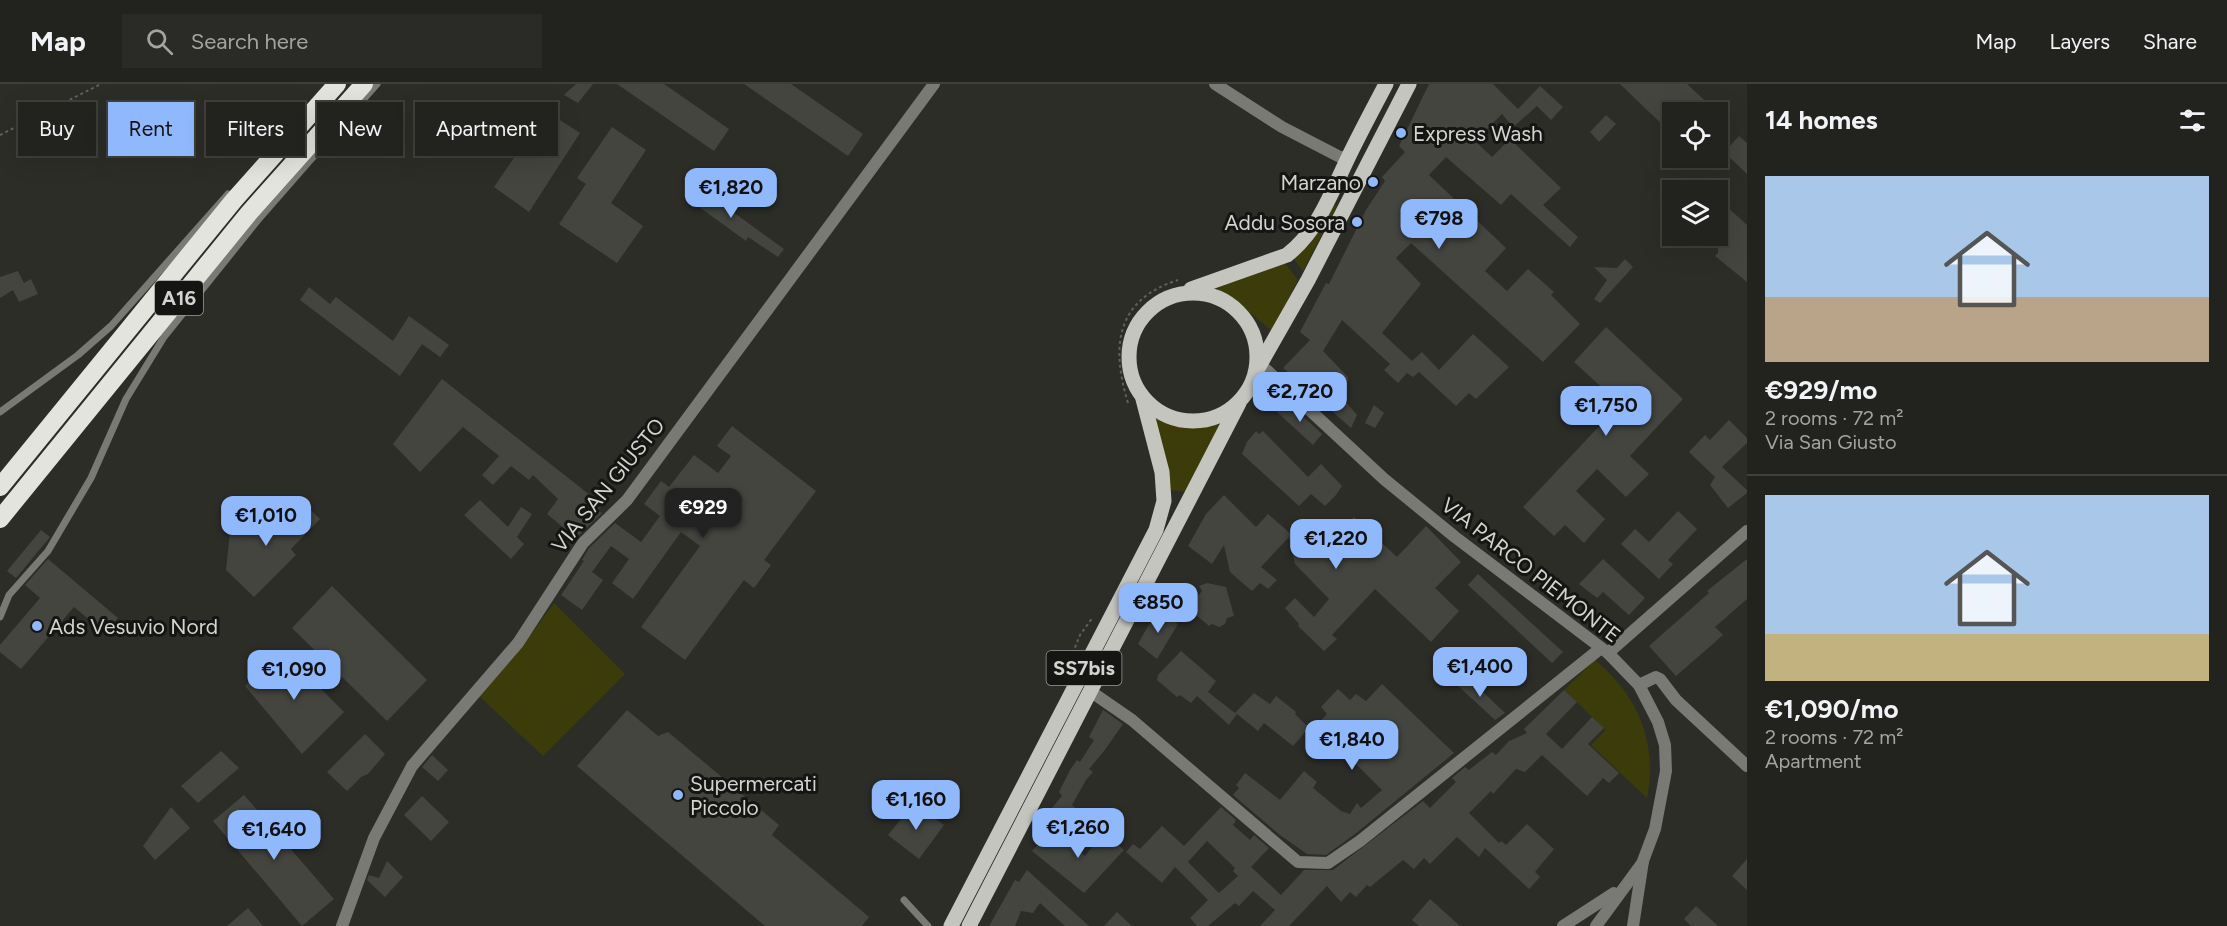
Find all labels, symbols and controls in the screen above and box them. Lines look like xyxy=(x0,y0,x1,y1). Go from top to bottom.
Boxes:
search box xyxy=(122,14,542,68)
text: Map xyxy=(30,24,86,58)
icon: search xyxy=(143,25,176,58)
text: Search here xyxy=(191,28,308,55)
text: Map xyxy=(1976,29,2016,54)
text: Layers xyxy=(2049,29,2110,54)
text: Share xyxy=(2143,29,2197,54)
chip: Buy xyxy=(18,102,96,156)
chip: Rent xyxy=(108,102,194,156)
chip: Filters xyxy=(206,102,305,156)
chip: New xyxy=(317,102,403,156)
chip: Apartment xyxy=(415,102,558,156)
map controls xyxy=(1662,102,1728,246)
button: locate xyxy=(1662,102,1728,168)
text: 14 homes xyxy=(1765,104,1878,136)
icon: filters xyxy=(2176,104,2209,137)
place label: Express Wash xyxy=(1413,121,1543,146)
marker: Express Wash xyxy=(1394,126,1408,140)
pin: €1,820 xyxy=(682,168,780,219)
place label: Marzano xyxy=(1281,170,1361,195)
text: €1,820 xyxy=(699,175,763,199)
marker: Marzano xyxy=(1366,175,1380,189)
button: layers xyxy=(1662,180,1728,246)
pin: €798 xyxy=(1403,199,1475,250)
text: €798 xyxy=(1415,206,1463,230)
place label: Addu Sosora xyxy=(1225,210,1345,235)
marker: Addu Sosora xyxy=(1350,215,1364,229)
icon: home xyxy=(1933,215,2041,323)
road number: A16 xyxy=(155,281,203,315)
pin: €2,720 xyxy=(1251,372,1349,423)
text: €929/mo xyxy=(1765,374,1877,406)
text: €2,720 xyxy=(1267,379,1333,403)
pin: €1,750 xyxy=(1557,386,1655,437)
text: €1,750 xyxy=(1574,393,1638,417)
text: 2 rooms · 72 m² xyxy=(1765,406,1903,430)
street label: VIA SAN GIUSTO xyxy=(546,413,670,557)
text: Via San Giusto xyxy=(1765,430,1897,454)
pin: €929 xyxy=(667,488,739,539)
street label: VIA PARCO PIEMONTE xyxy=(1436,492,1626,648)
text: €929 xyxy=(679,495,727,519)
pin: €1,010 xyxy=(217,496,315,547)
text: €1,010 xyxy=(235,503,297,527)
pin: €1,220 xyxy=(1287,519,1385,570)
text: €1,220 xyxy=(1304,526,1368,550)
icon: home xyxy=(1933,534,2041,642)
pin: €850 xyxy=(1122,583,1194,634)
text: €850 xyxy=(1133,590,1183,614)
place label: Ads Vesuvio Nord xyxy=(49,614,218,639)
marker: Ads Vesuvio Nord xyxy=(30,619,44,633)
pin: €1,400 xyxy=(1431,647,1529,698)
pin: €1,090 xyxy=(245,650,343,701)
road number: SS7bis xyxy=(1046,651,1122,685)
text: €1,400 xyxy=(1447,654,1513,678)
text: €1,090 xyxy=(262,657,327,681)
text: €1,090/mo xyxy=(1765,693,1899,725)
pin: €1,840 xyxy=(1303,720,1401,771)
text: 2 rooms · 72 m² xyxy=(1765,725,1903,749)
text: €1,840 xyxy=(1319,727,1385,751)
text: Apartment xyxy=(1765,749,1862,773)
place label: Supermercati Piccolo xyxy=(690,771,817,820)
pin: €1,160 xyxy=(867,780,965,831)
text: €1,160 xyxy=(886,787,946,811)
marker: Supermercati Piccolo xyxy=(671,788,685,802)
pin: €1,260 xyxy=(1029,808,1127,859)
pin: €1,640 xyxy=(225,810,323,861)
text: €1,260 xyxy=(1046,815,1110,839)
text: €1,640 xyxy=(242,817,306,841)

